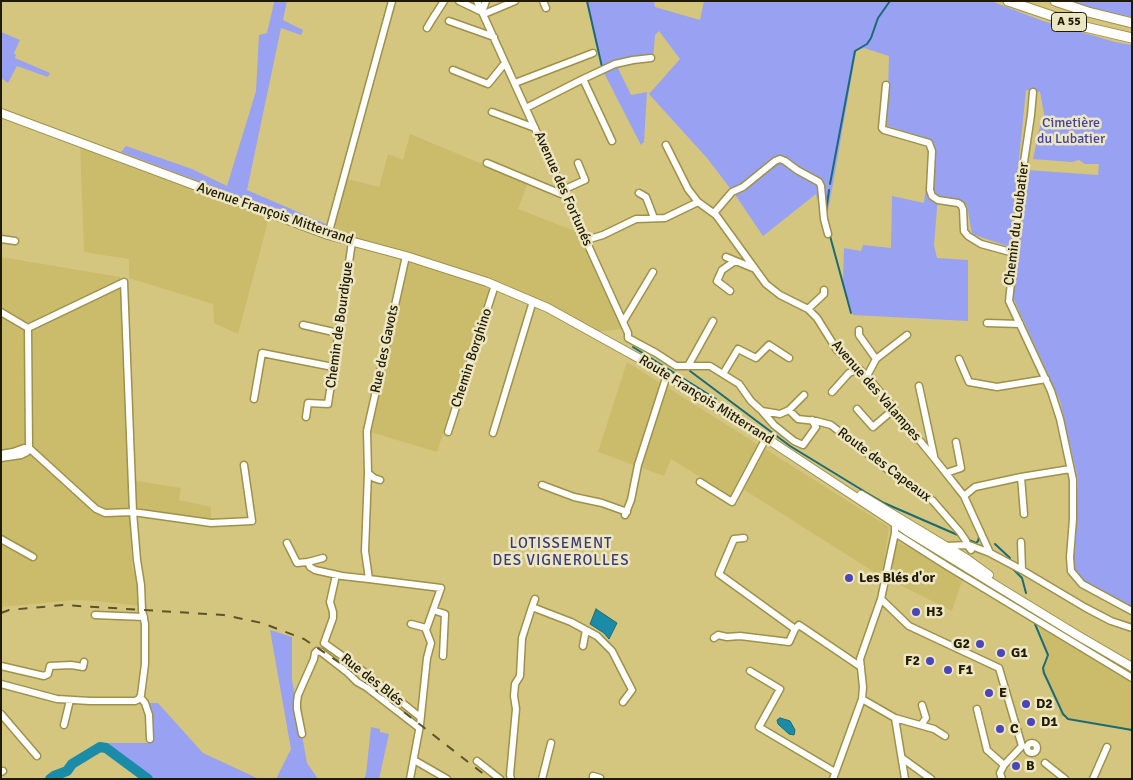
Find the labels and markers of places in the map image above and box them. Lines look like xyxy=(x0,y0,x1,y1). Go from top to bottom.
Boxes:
place label: Les Blés d'or xyxy=(859,570,935,586)
marker: Les Blés d'or xyxy=(843,572,855,584)
place label: H3 xyxy=(926,604,943,620)
marker: H3 xyxy=(910,606,922,618)
place label: G2 xyxy=(953,636,970,652)
marker: G2 xyxy=(974,638,986,650)
place label: G1 xyxy=(1011,645,1028,661)
marker: G1 xyxy=(995,647,1007,659)
place label: F2 xyxy=(905,653,920,669)
marker: F2 xyxy=(924,655,936,667)
place label: F1 xyxy=(958,662,973,678)
marker: F1 xyxy=(942,664,954,676)
place label: E xyxy=(999,685,1007,701)
marker: E xyxy=(983,687,995,699)
place label: D2 xyxy=(1036,696,1053,712)
marker: D2 xyxy=(1020,698,1032,710)
place label: D1 xyxy=(1041,714,1058,730)
marker: D1 xyxy=(1025,716,1037,728)
place label: C xyxy=(1010,721,1019,737)
marker: C xyxy=(994,723,1006,735)
place label: B xyxy=(1026,758,1035,774)
marker: B xyxy=(1010,760,1022,772)

